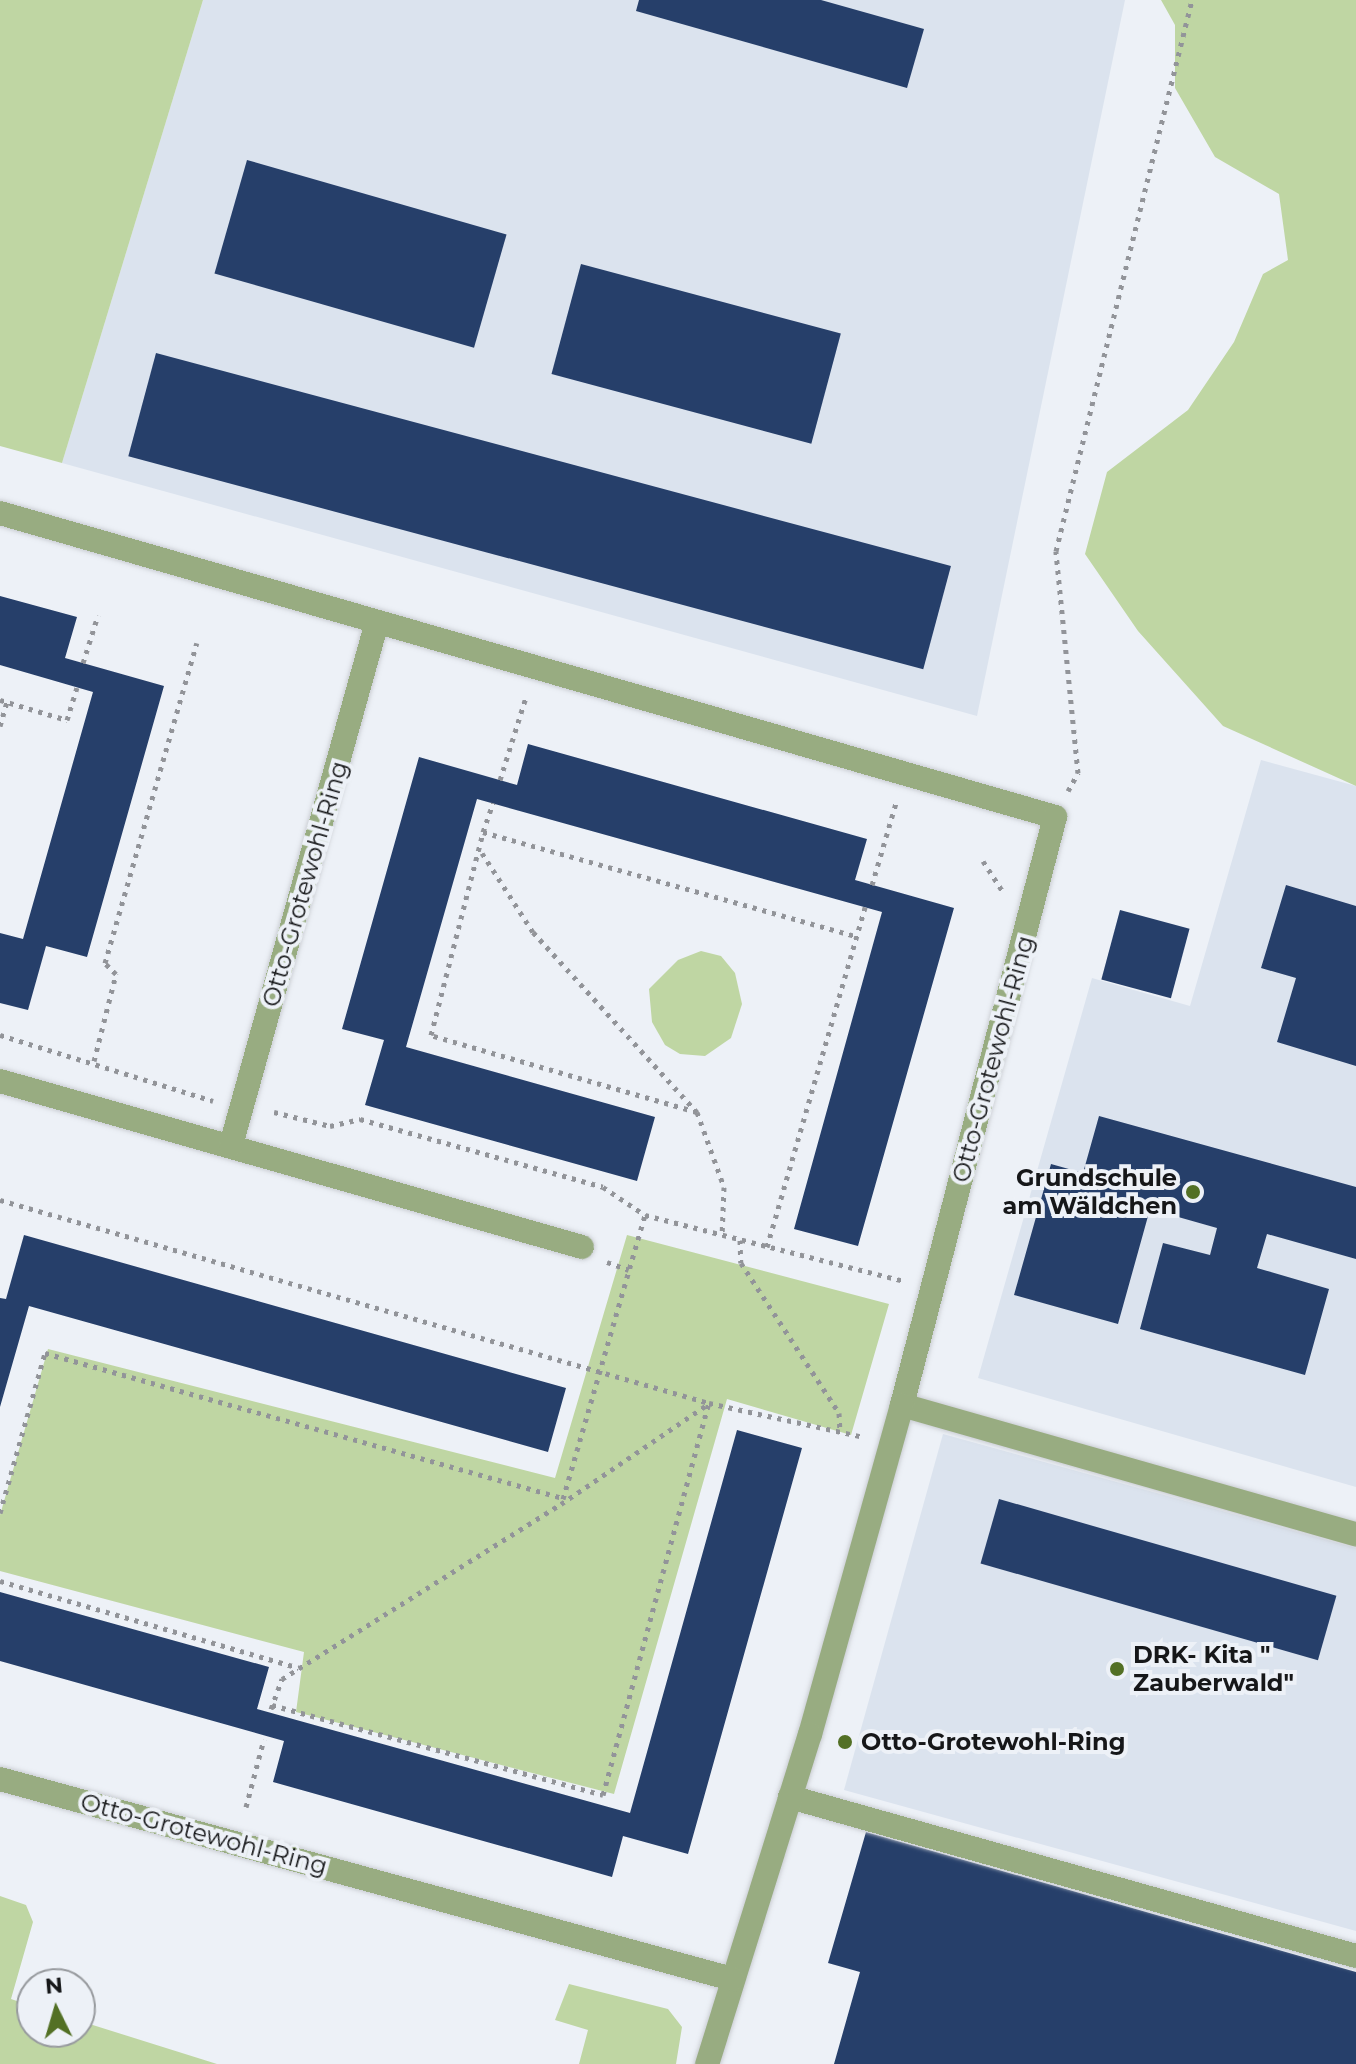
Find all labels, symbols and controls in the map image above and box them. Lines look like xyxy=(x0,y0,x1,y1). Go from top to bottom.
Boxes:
street label: Otto-Grotewohl-Ring xyxy=(256,758,354,1010)
street label: Otto-Grotewohl-Ring xyxy=(946,933,1040,1185)
place label: Grundschule am Wäldchen xyxy=(1002,1164,1177,1220)
marker: Grundschule am Wäldchen xyxy=(1184,1183,1202,1201)
place label: DRK- Kita " Zauberwald" xyxy=(1133,1641,1294,1697)
marker: DRK- Kita " Zauberwald" xyxy=(1108,1660,1126,1678)
place label: Otto-Grotewohl-Ring xyxy=(861,1728,1125,1756)
marker: Otto-Grotewohl-Ring xyxy=(836,1733,854,1751)
street label: Otto-Grotewohl-Ring xyxy=(78,1787,330,1881)
north arrow xyxy=(16,1968,96,2048)
text: N xyxy=(44,1971,64,2000)

